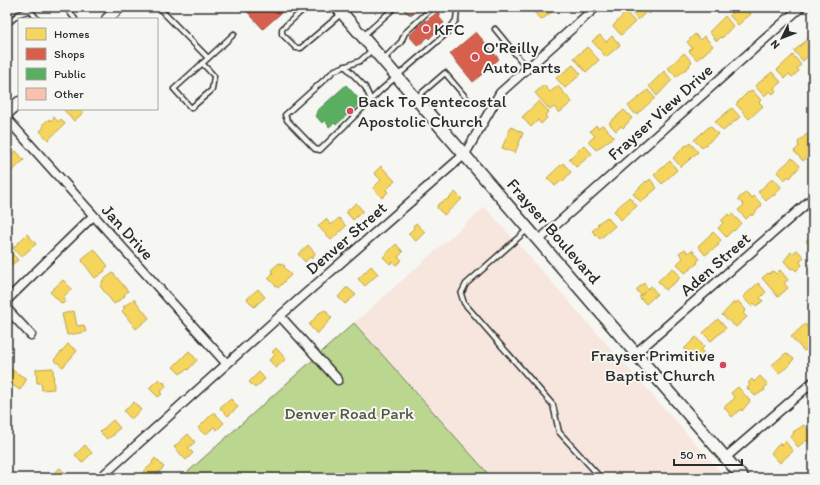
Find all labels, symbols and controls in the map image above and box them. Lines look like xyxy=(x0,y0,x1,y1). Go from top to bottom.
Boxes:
legend xyxy=(18,18,158,110)
north arrow xyxy=(762,18,802,58)
place label: KFC xyxy=(434,19,465,39)
marker: KFC xyxy=(421,24,431,34)
text: Homes xyxy=(54,27,90,41)
place label: O'Reilly Auto Parts xyxy=(483,37,561,77)
text: N xyxy=(768,37,782,52)
text: Shops xyxy=(54,47,85,61)
marker: O'Reilly Auto Parts xyxy=(470,52,480,62)
street label: Frayser View Drive xyxy=(603,60,717,164)
text: Public xyxy=(54,67,86,81)
text: Other xyxy=(54,87,84,101)
place label: Back To Pentecostal Apostolic Church xyxy=(358,91,507,131)
marker: Back To Pentecostal Apostolic Church xyxy=(345,106,355,116)
street label: Frayser Boulevard xyxy=(503,174,605,288)
street label: Denver Street xyxy=(301,197,391,279)
street label: Jan Drive xyxy=(98,200,158,264)
street label: Aden Street xyxy=(676,228,755,300)
place label: Frayser Primitive Baptist Church xyxy=(591,345,715,385)
marker: Frayser Primitive Baptist Church xyxy=(718,360,728,370)
park label: Denver Road Park xyxy=(284,403,414,423)
scale bar xyxy=(674,441,742,467)
text: 50 m xyxy=(680,448,706,462)

